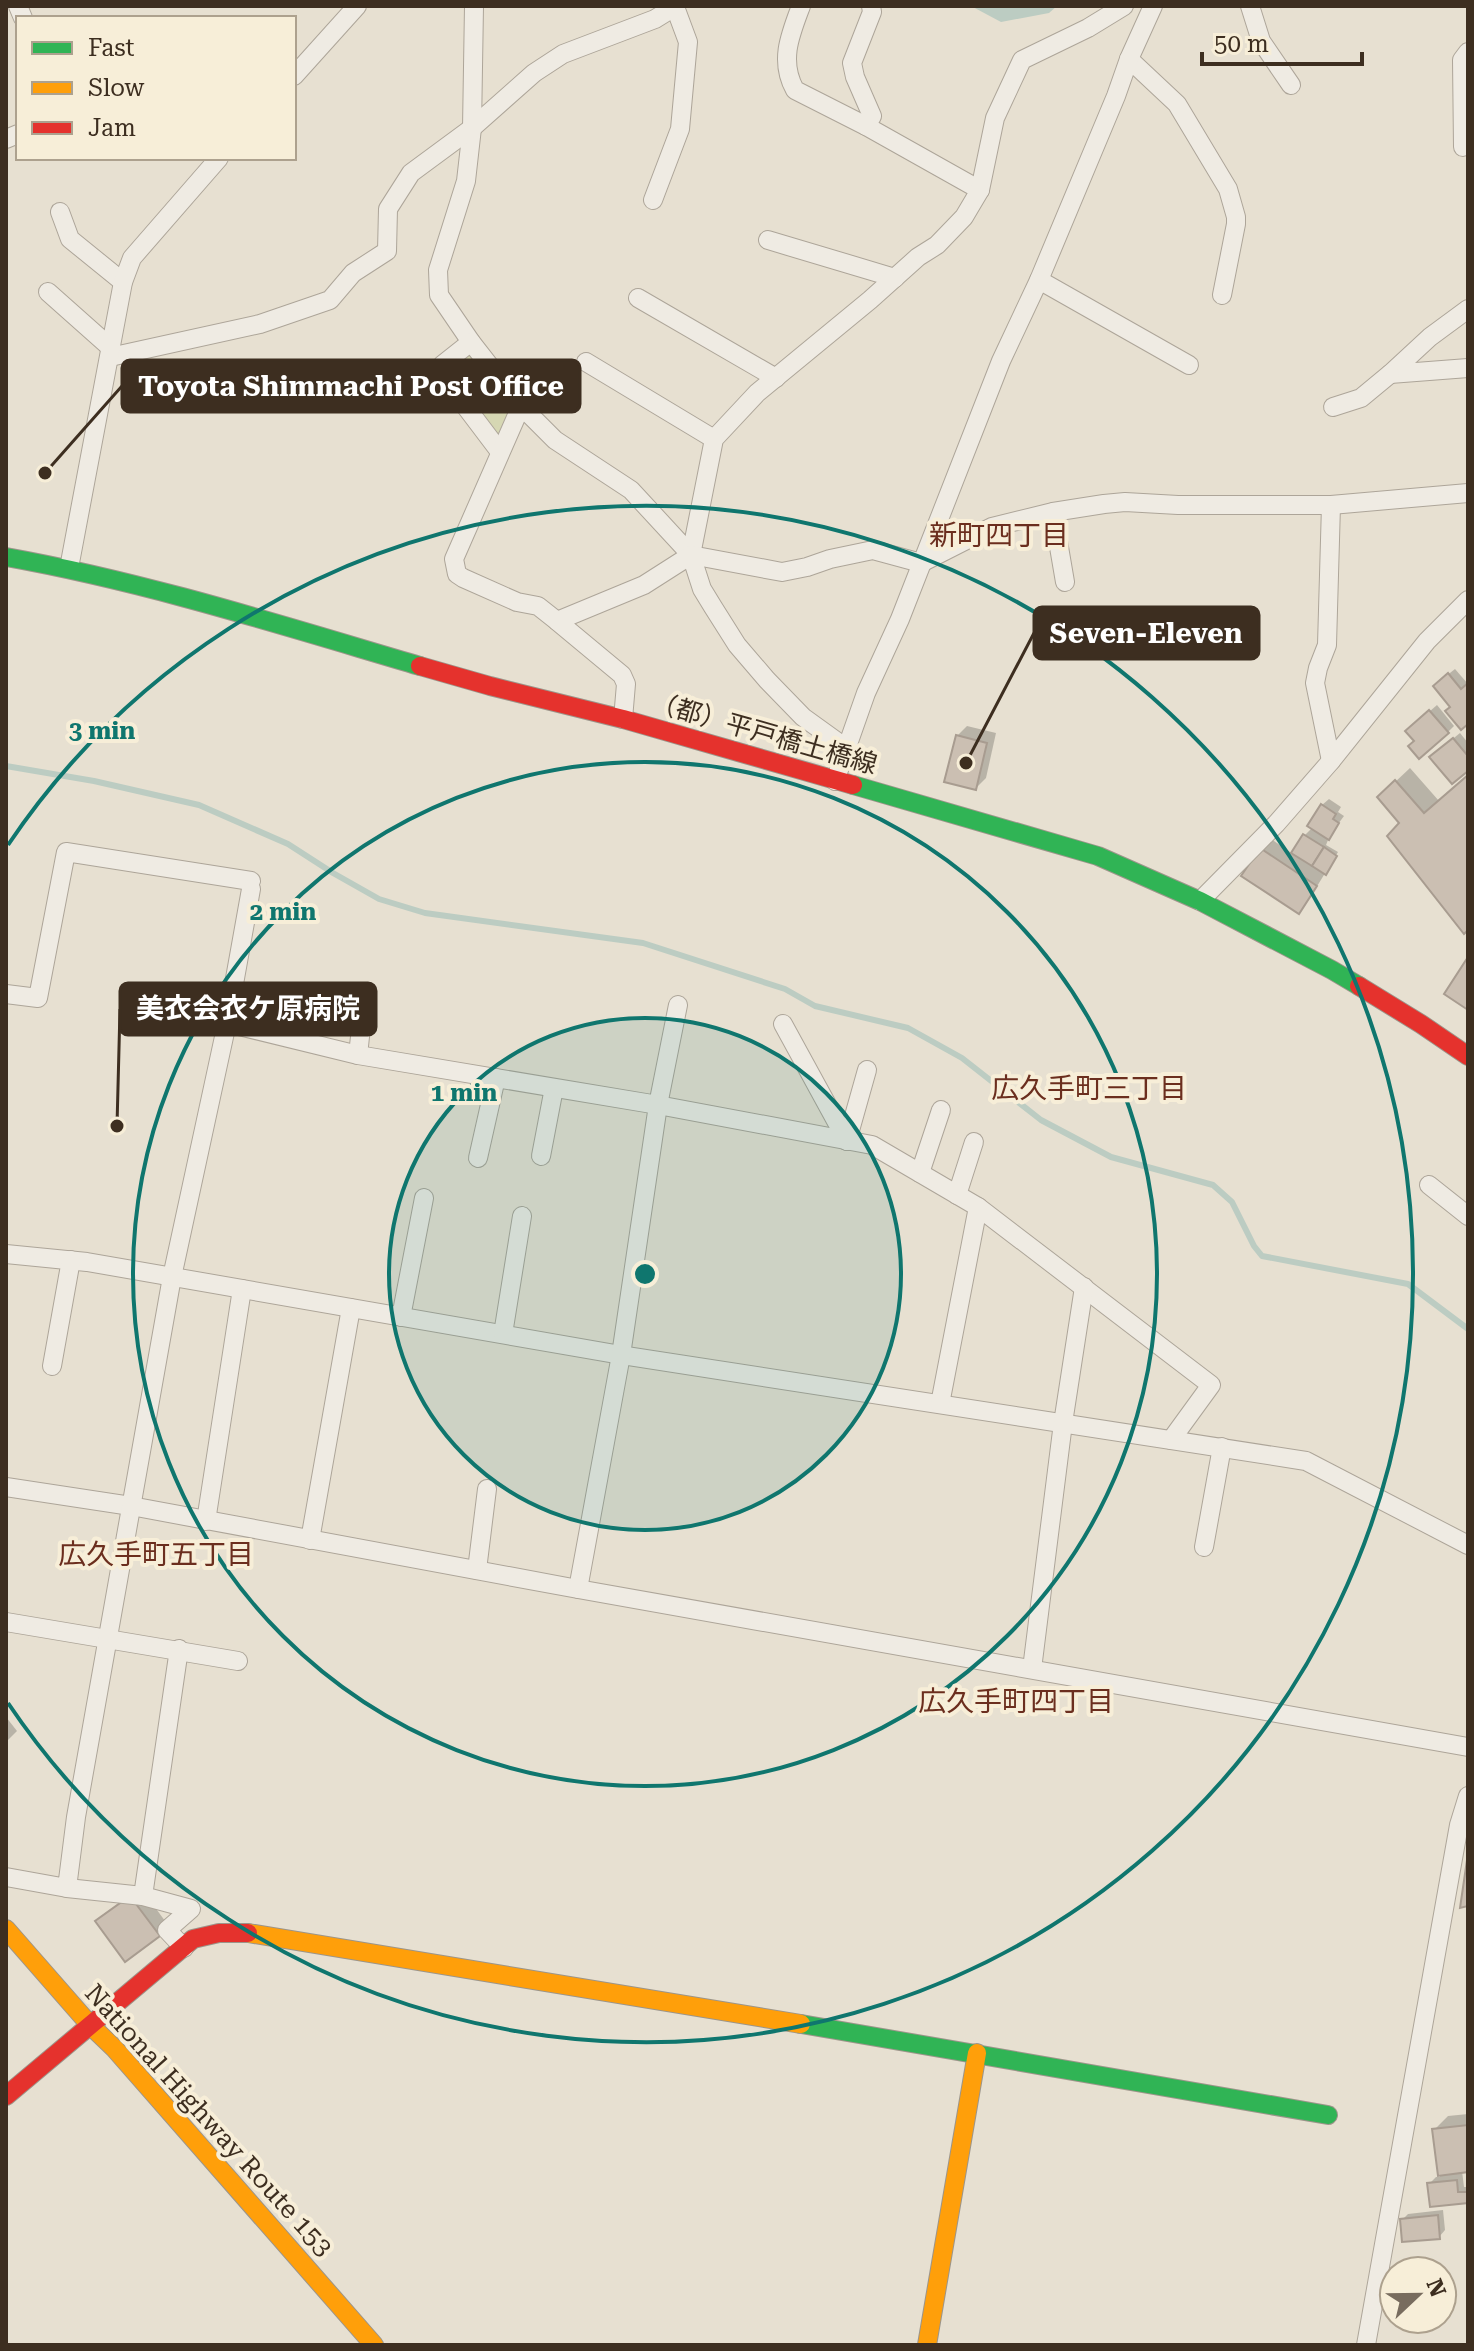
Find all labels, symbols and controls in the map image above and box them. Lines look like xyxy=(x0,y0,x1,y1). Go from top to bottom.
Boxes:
legend xyxy=(16,16,296,160)
scale bar xyxy=(1202,16,1362,66)
text: 50 m xyxy=(1214,30,1269,58)
text: Fast xyxy=(88,34,135,62)
text: Slow xyxy=(88,74,145,102)
text: Jam xyxy=(88,114,136,142)
callout: Toyota Shimmachi Post Office xyxy=(122,360,580,412)
text: Toyota Shimmachi Post Office xyxy=(138,370,564,403)
district label: 新町四丁目 xyxy=(929,519,1069,552)
callout: Seven-Eleven xyxy=(1034,607,1259,659)
text: Seven-Eleven xyxy=(1050,617,1243,650)
street label: （都）平戸橋土橋線 xyxy=(647,686,881,780)
text: 3 min xyxy=(69,717,135,745)
text: 2 min xyxy=(250,898,316,926)
callout: 美衣会衣ケ原病院 xyxy=(120,983,376,1035)
text: 美衣会衣ケ原病院 xyxy=(136,992,360,1025)
district label: 広久手町三丁目 xyxy=(991,1072,1187,1105)
text: 1 min xyxy=(431,1079,497,1107)
centre of rings xyxy=(631,1260,659,1288)
district label: 広久手町五丁目 xyxy=(58,1538,254,1571)
district label: 広久手町四丁目 xyxy=(918,1685,1114,1718)
street label: National Highway Route 153 xyxy=(79,1978,339,2262)
north arrow xyxy=(1378,2255,1458,2335)
text: N xyxy=(1421,2275,1451,2300)

